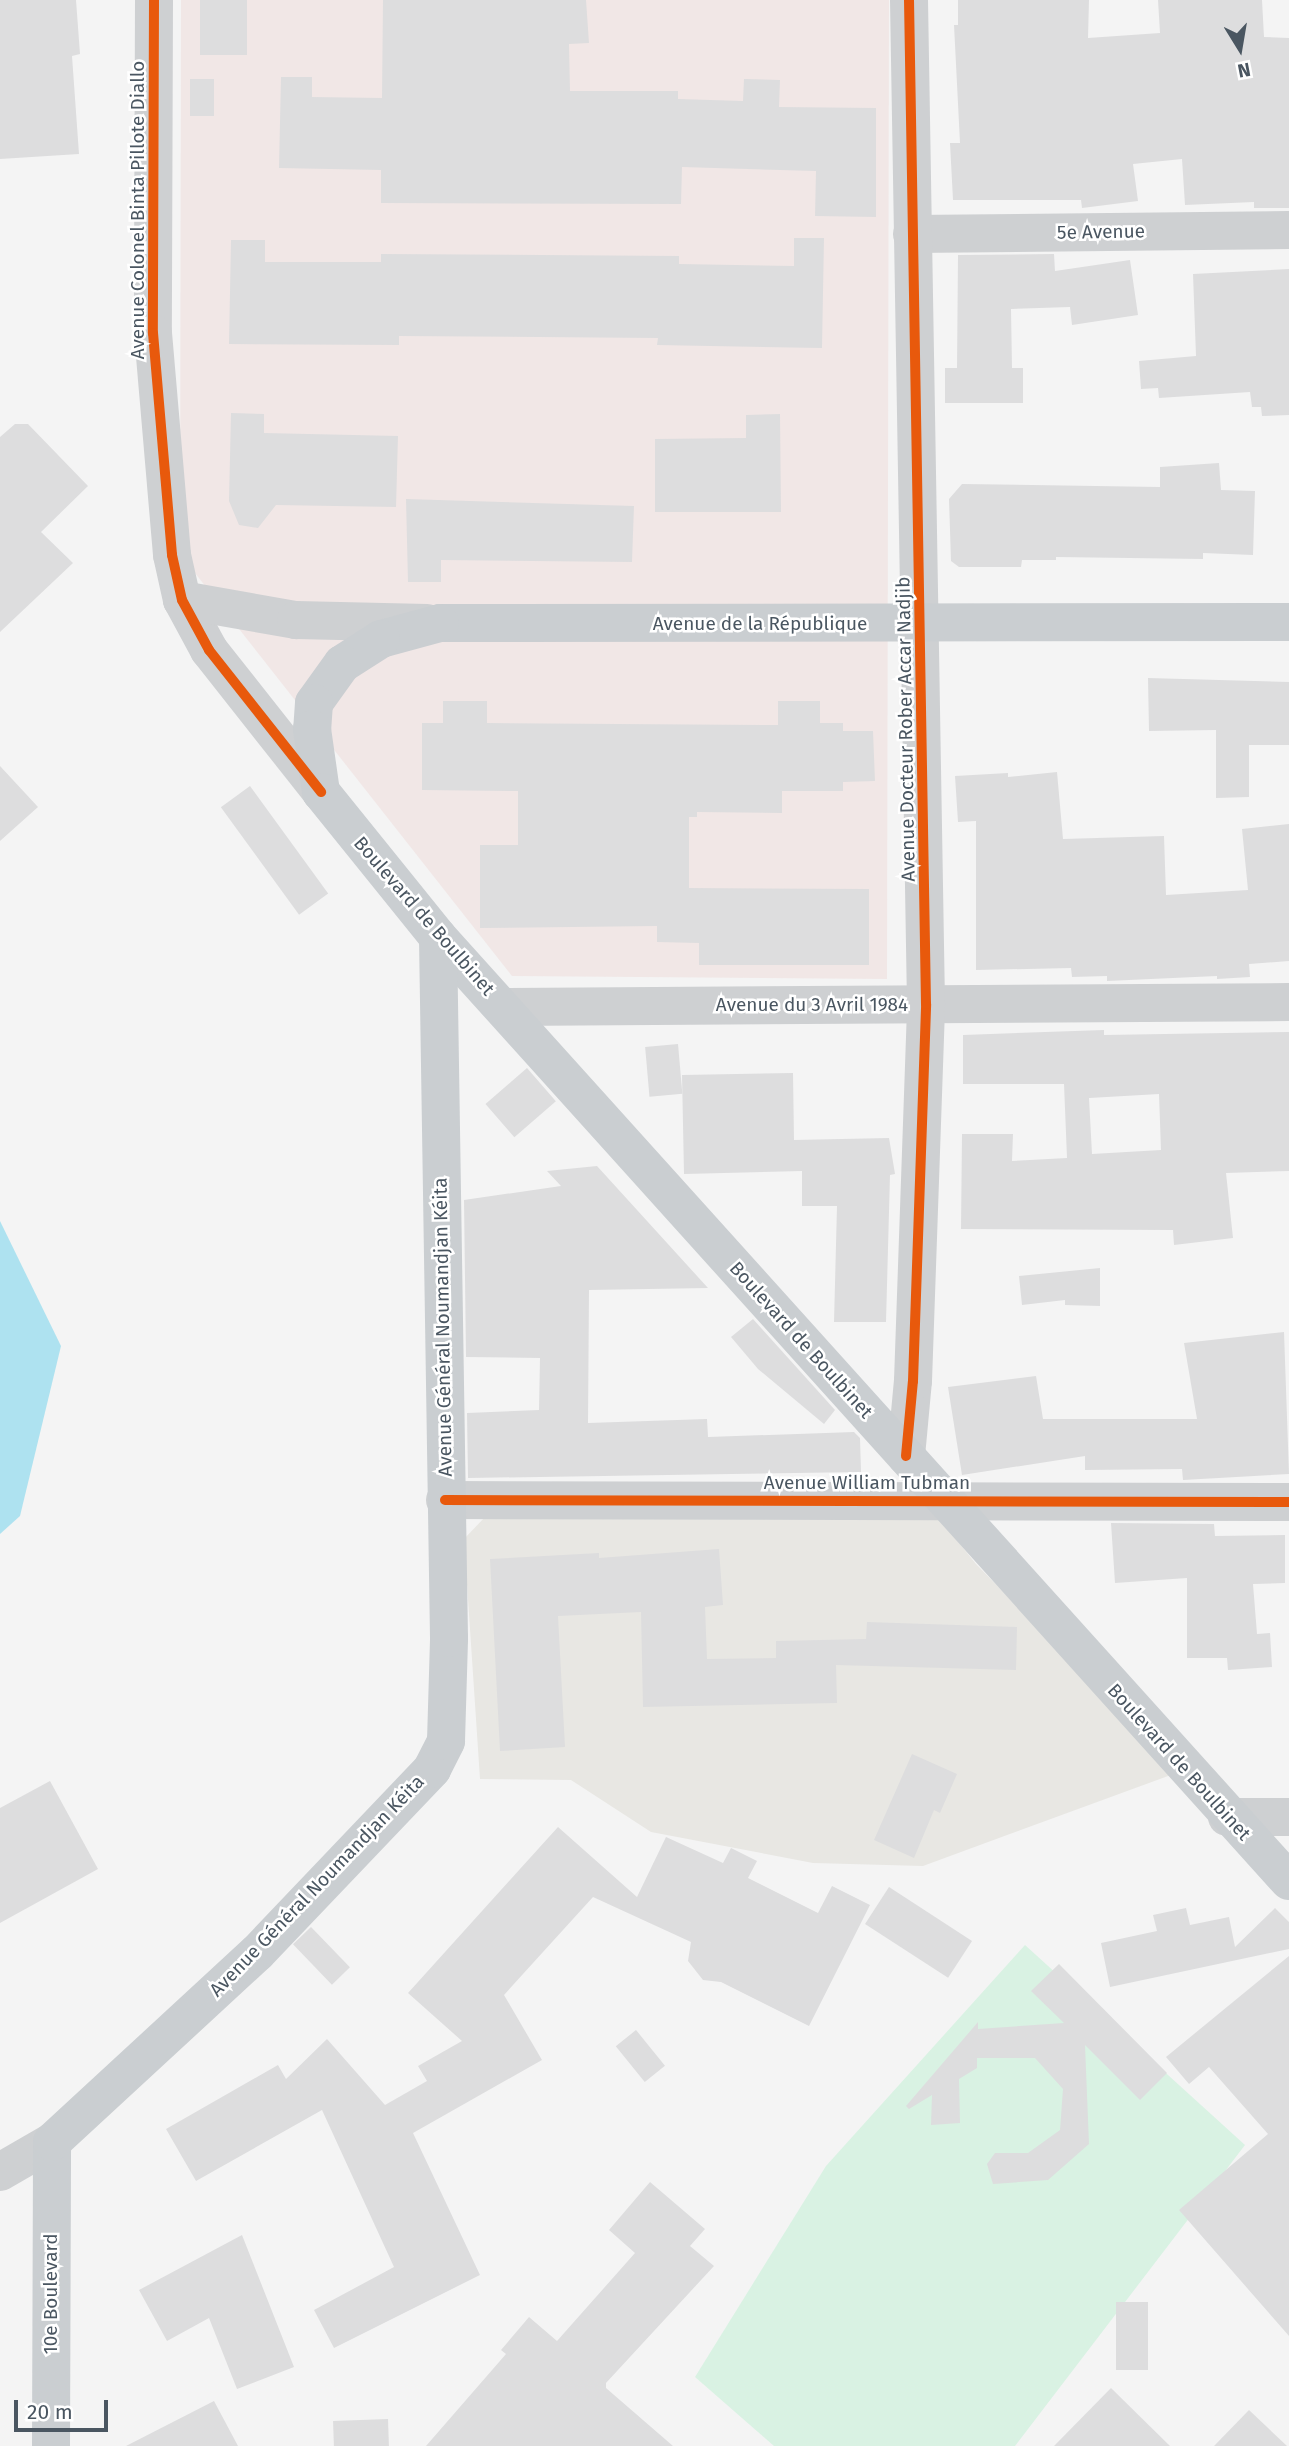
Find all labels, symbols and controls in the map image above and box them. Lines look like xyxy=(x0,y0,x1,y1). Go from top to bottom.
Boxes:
north arrow xyxy=(1205,14,1275,84)
text: N xyxy=(1236,58,1252,83)
street label: Avenue Colonel Binta Pillote Diallo xyxy=(127,61,149,359)
street label: 5e Avenue xyxy=(1057,220,1145,244)
street label: Avenue Docteur Rober Accar Nadjib xyxy=(892,576,920,882)
street label: Avenue de la République xyxy=(653,613,867,635)
street label: Boulevard de Boulbinet xyxy=(349,832,499,1000)
street label: Avenue du 3 Avril 1984 xyxy=(716,994,908,1016)
street label: Avenue Général Noumandjan Kéita xyxy=(429,1177,457,1477)
street label: Boulevard de Boulbinet xyxy=(725,1257,877,1423)
street label: Avenue William Tubman xyxy=(764,1472,970,1494)
street label: Boulevard de Boulbinet xyxy=(1103,1679,1255,1845)
street label: Avenue Général Noumandjan Kéita xyxy=(205,1770,429,2002)
street label: 10e Boulevard xyxy=(40,2233,62,2355)
scale bar xyxy=(18,2386,112,2430)
text: 20 m xyxy=(27,2399,73,2425)

